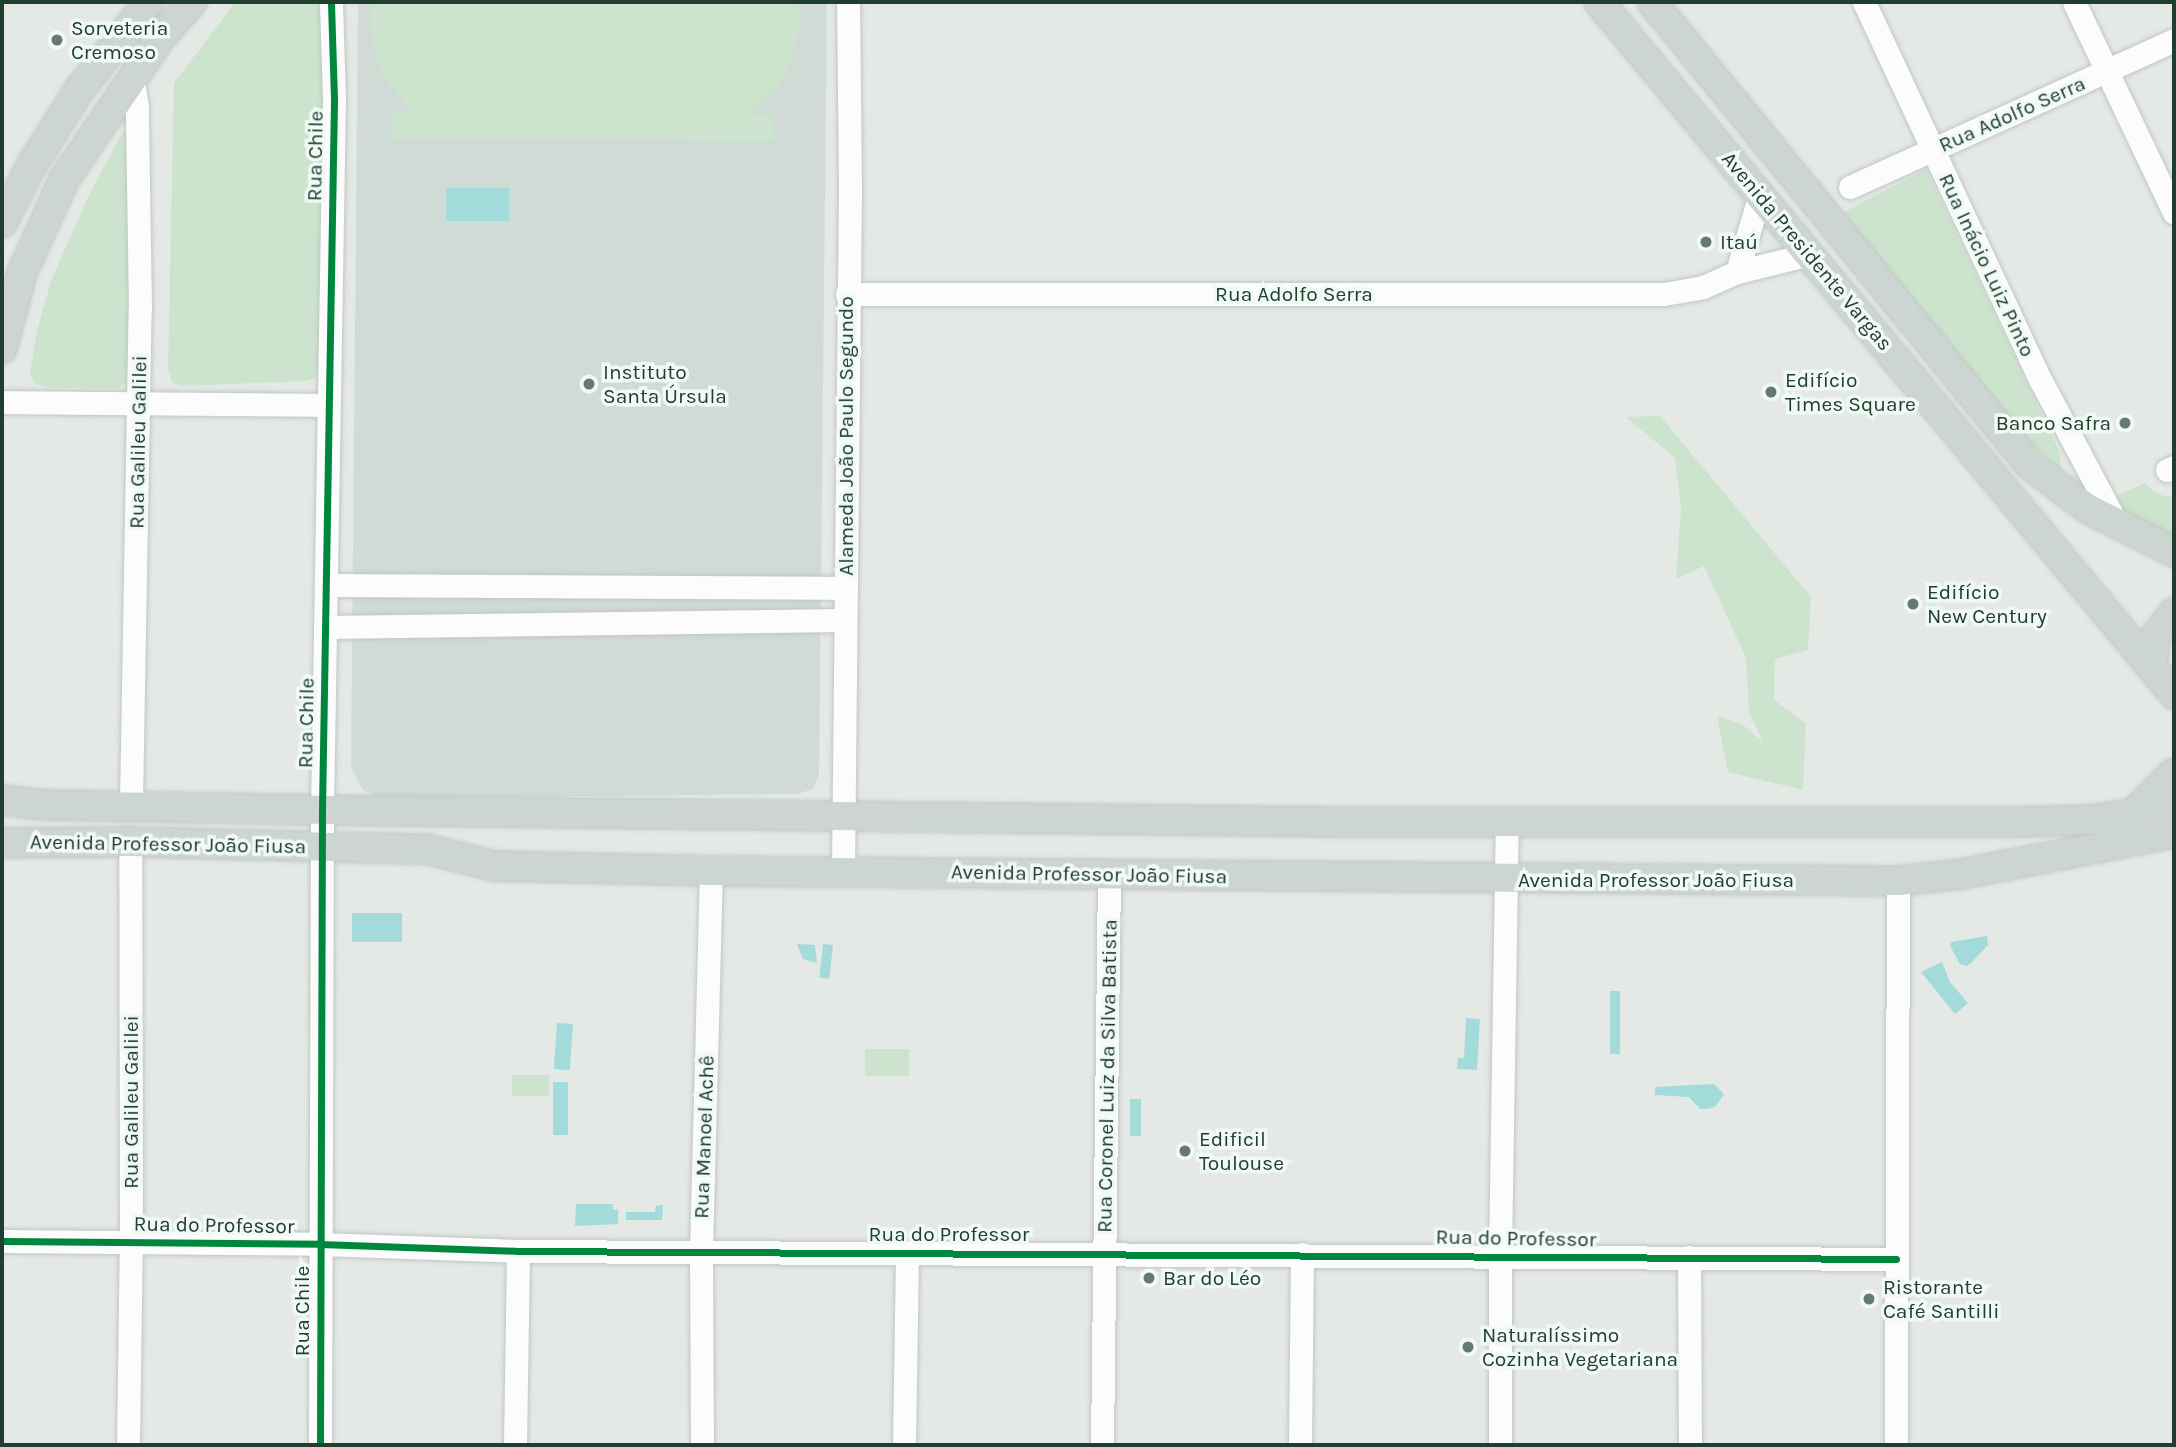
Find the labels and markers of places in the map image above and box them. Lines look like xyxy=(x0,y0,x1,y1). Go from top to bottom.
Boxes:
place label: Sorveteria Cremoso xyxy=(71,15,168,65)
marker: Sorveteria Cremoso xyxy=(49,32,65,48)
place label: Itaú xyxy=(1720,229,1758,255)
marker: Itaú xyxy=(1698,234,1714,250)
place label: Instituto Santa Úrsula xyxy=(603,359,727,409)
place label: Edifício Times Square xyxy=(1785,367,1916,417)
marker: Instituto Santa Úrsula xyxy=(581,376,597,392)
marker: Edifício Times Square xyxy=(1763,384,1779,400)
place label: Banco Safra xyxy=(1996,410,2111,436)
marker: Banco Safra xyxy=(2117,415,2133,431)
place label: Edifício New Century xyxy=(1927,579,2047,629)
marker: Edifício New Century xyxy=(1905,596,1921,612)
place label: Edificil Toulouse xyxy=(1199,1126,1284,1176)
marker: Edificil Toulouse xyxy=(1177,1143,1193,1159)
place label: Bar do Léo xyxy=(1163,1265,1261,1291)
marker: Bar do Léo xyxy=(1141,1270,1157,1286)
place label: Ristorante Café Santilli xyxy=(1883,1274,1999,1324)
marker: Ristorante Café Santilli xyxy=(1861,1291,1877,1307)
place label: Naturalíssimo Cozinha Vegetariana xyxy=(1482,1322,1678,1372)
marker: Naturalíssimo Cozinha Vegetariana xyxy=(1460,1339,1476,1355)

